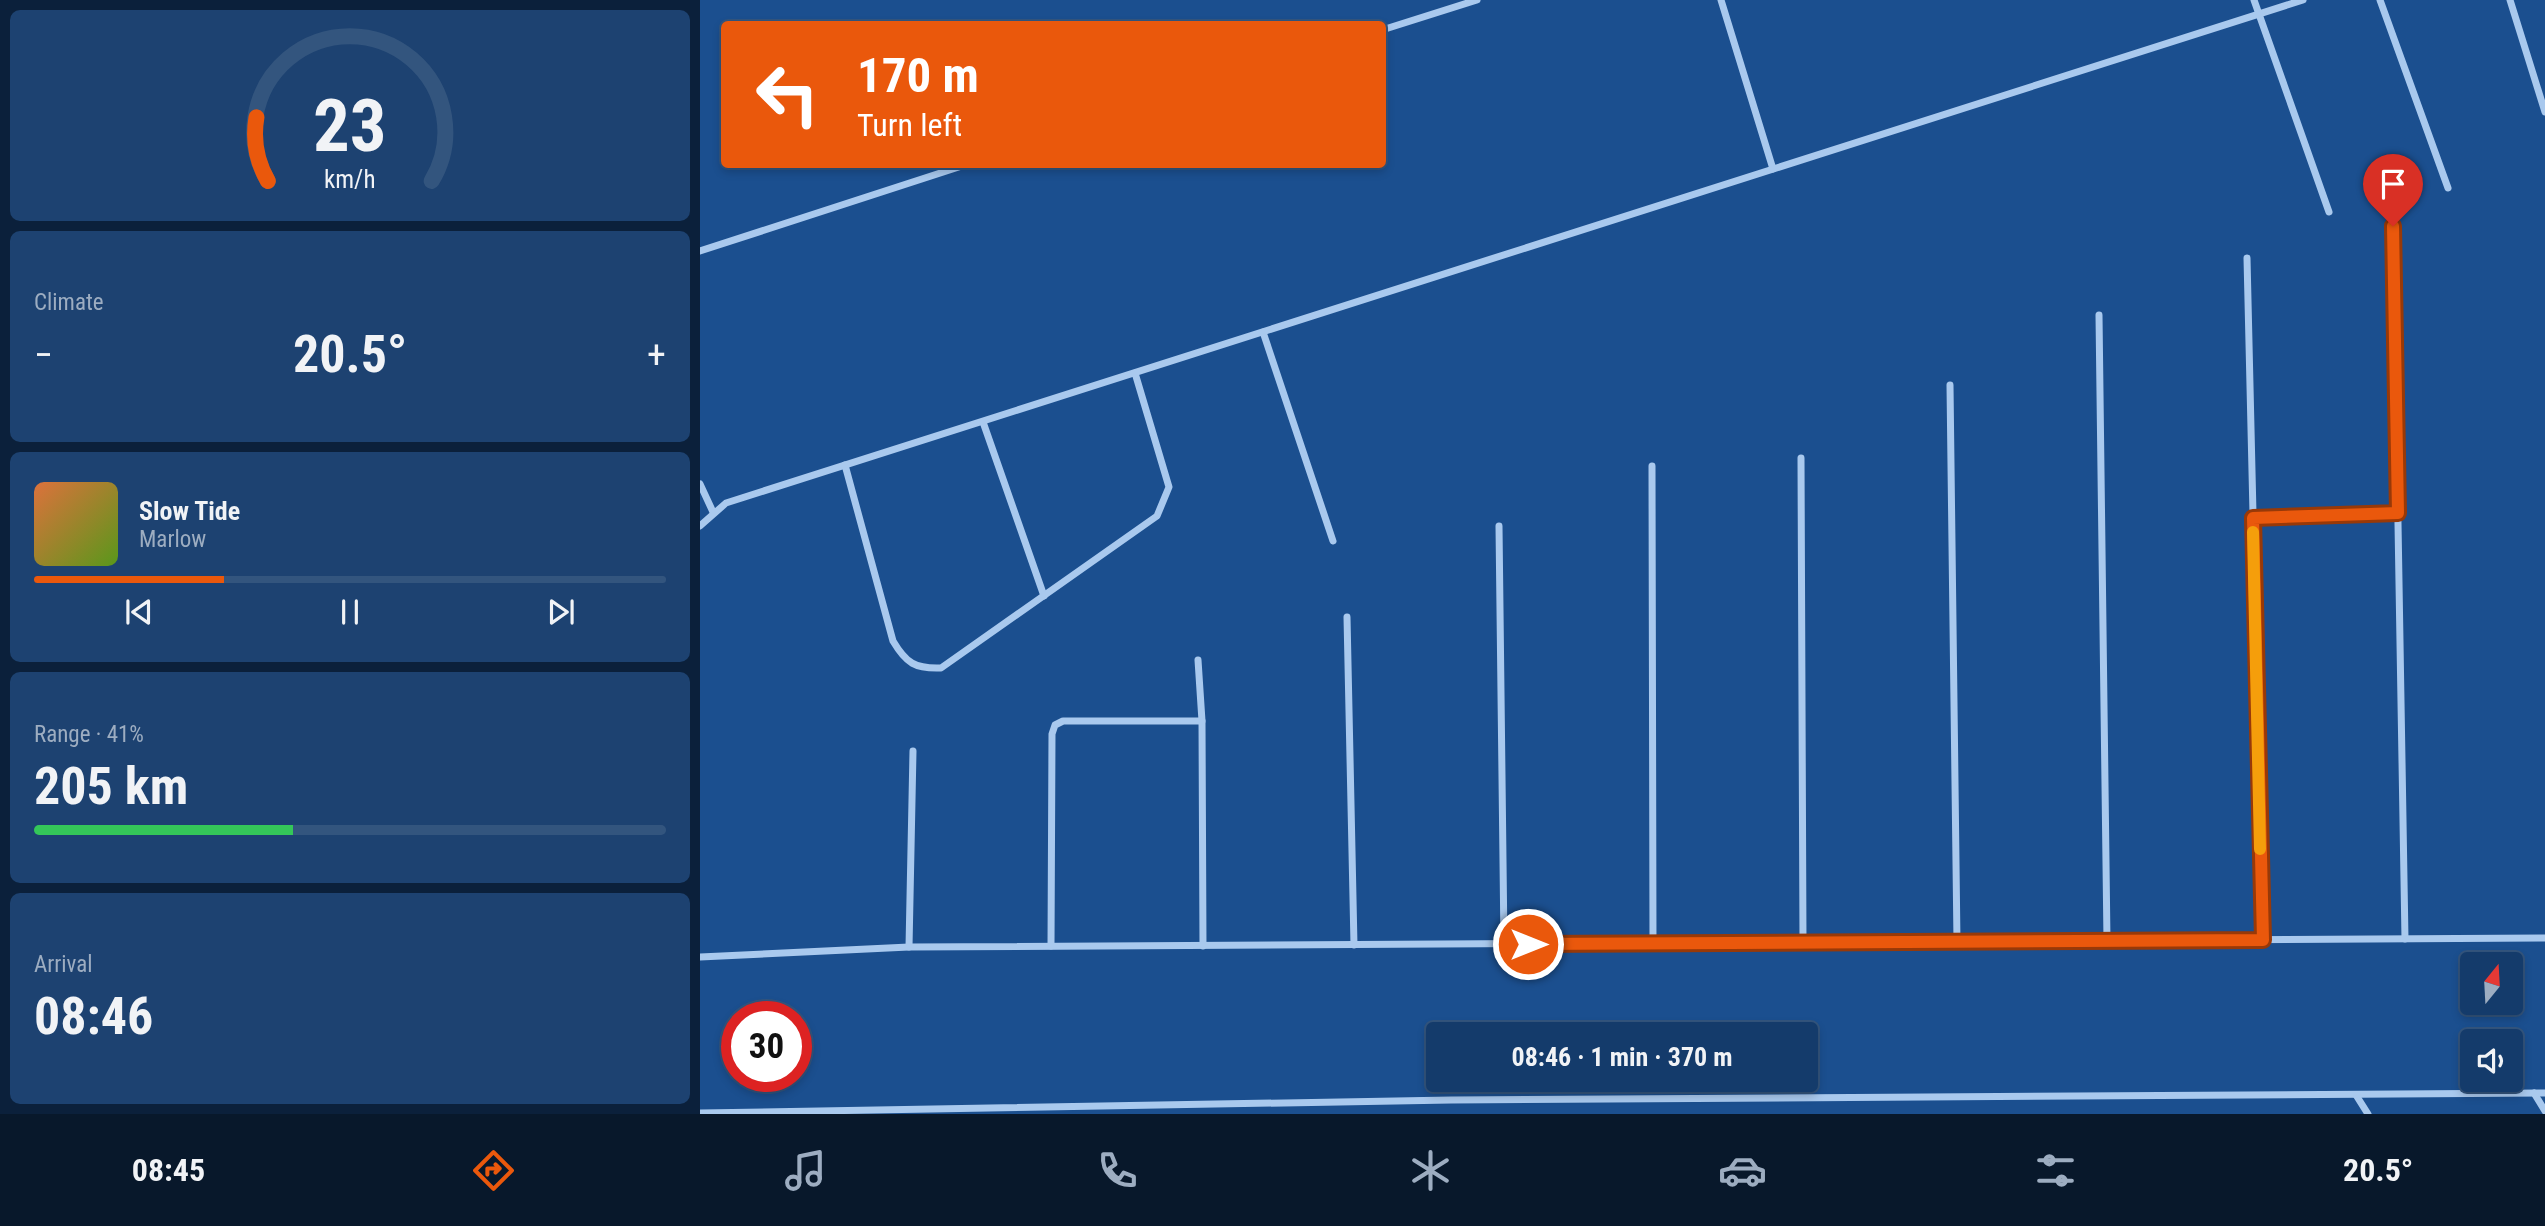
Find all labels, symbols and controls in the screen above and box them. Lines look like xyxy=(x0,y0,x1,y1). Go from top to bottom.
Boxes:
text: 170 m xyxy=(857,47,979,104)
icon: left xyxy=(742,49,833,140)
text: 23 xyxy=(313,84,387,170)
text: Turn left xyxy=(857,106,962,144)
pin xyxy=(2363,154,2423,226)
text: km/h xyxy=(324,165,376,194)
icon: arrive xyxy=(2374,165,2412,203)
text: Climate xyxy=(34,289,104,316)
text: 20.5° xyxy=(293,324,407,385)
text: − xyxy=(34,333,53,377)
text: + xyxy=(647,333,666,377)
text: Slow Tide xyxy=(139,496,240,526)
text: Marlow xyxy=(139,526,206,553)
icon: previous xyxy=(120,593,158,631)
icon: pause xyxy=(331,593,369,631)
icon: next xyxy=(542,593,580,631)
text: Range · 41% xyxy=(34,721,144,748)
text: 205 km xyxy=(34,756,188,817)
position arrow xyxy=(1491,907,1565,981)
text: Arrival xyxy=(34,951,93,978)
north arrow xyxy=(2460,952,2524,1015)
map controls xyxy=(2460,952,2523,1092)
text: 08:46 xyxy=(34,986,153,1047)
speed limit sign: 30 xyxy=(721,1001,812,1092)
button: sound xyxy=(2460,1029,2523,1092)
text: 08:46 · 1 min · 370 m xyxy=(1512,1042,1732,1072)
icon: directions xyxy=(469,1146,518,1195)
icon: music xyxy=(781,1146,830,1195)
icon: phone xyxy=(1093,1146,1142,1195)
icon: climate xyxy=(1406,1146,1455,1195)
icon: car xyxy=(1718,1146,1767,1195)
icon: filters xyxy=(2031,1146,2080,1195)
text: 08:45 xyxy=(132,1151,205,1189)
text: 20.5° xyxy=(2343,1151,2413,1189)

